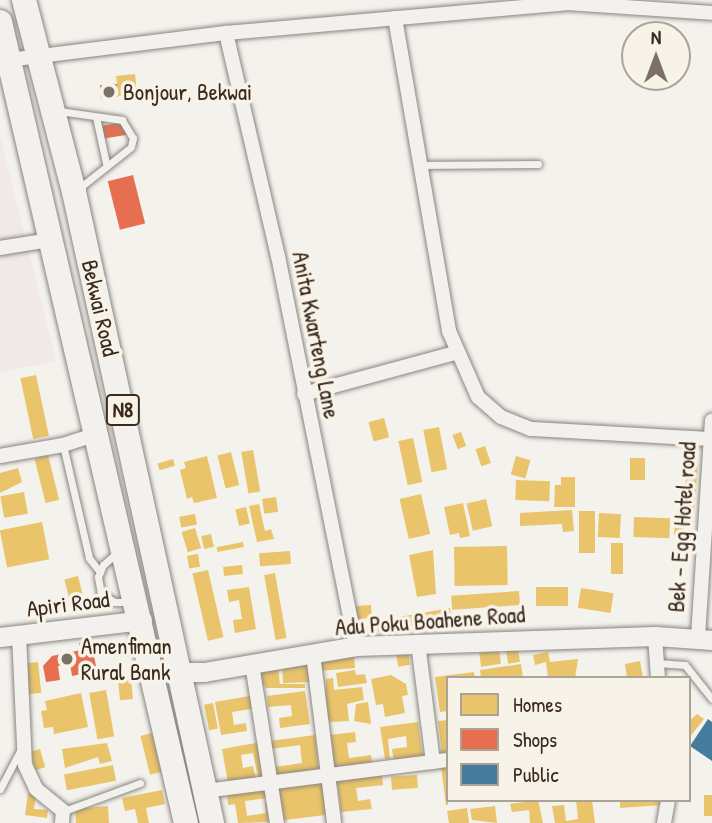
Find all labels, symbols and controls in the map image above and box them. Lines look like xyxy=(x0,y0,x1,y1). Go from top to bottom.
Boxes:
north arrow xyxy=(621,21,691,91)
text: N xyxy=(651,24,661,50)
place label: Bonjour, Bekwai xyxy=(123,78,252,106)
marker: Bonjour, Bekwai xyxy=(101,84,117,100)
street label: Anita Kwarteng Lane xyxy=(286,249,346,421)
street label: Bekwai Road xyxy=(76,257,124,359)
road number: N8 xyxy=(106,392,140,428)
street label: Bek - Egg Hotel road xyxy=(662,441,702,613)
street label: Apiri Road xyxy=(25,585,111,623)
street label: Adu Poku Boahene Road xyxy=(334,601,526,641)
place label: Amenfiman Rural Bank xyxy=(81,632,172,686)
marker: Amenfiman Rural Bank xyxy=(59,651,75,667)
legend xyxy=(446,676,691,802)
text: Homes xyxy=(513,690,562,719)
text: Shops xyxy=(513,725,557,754)
text: Public xyxy=(513,760,559,789)

